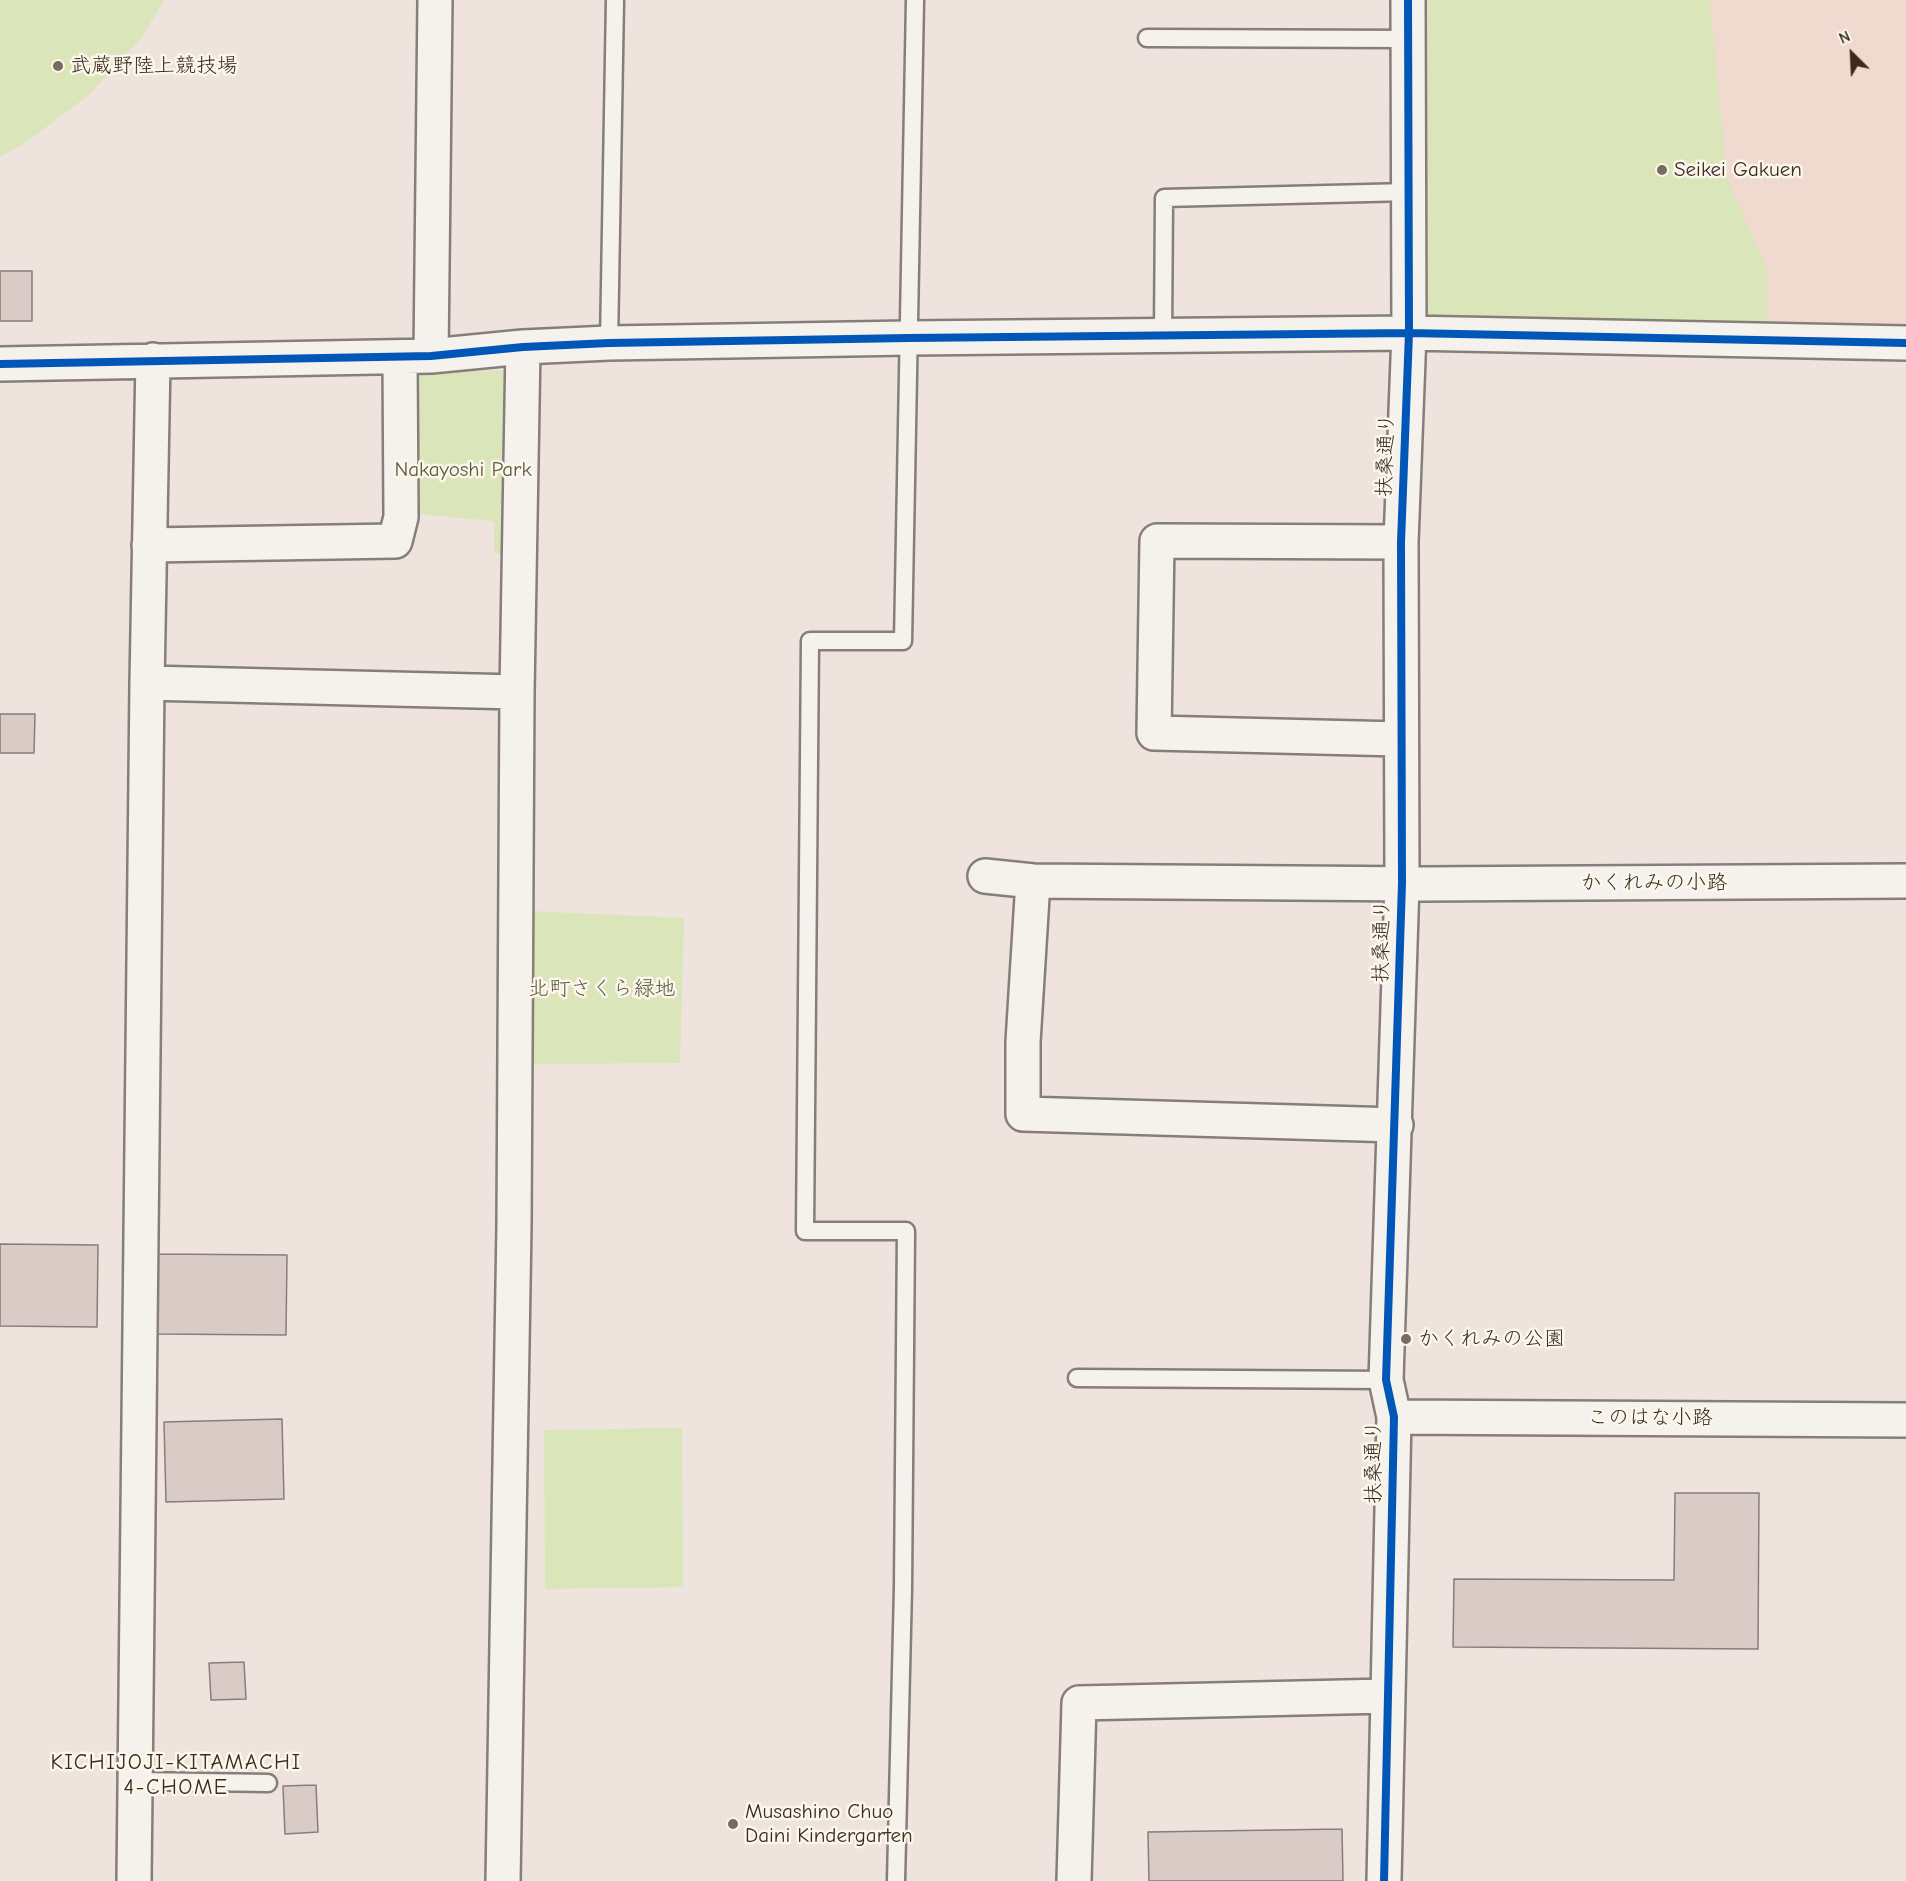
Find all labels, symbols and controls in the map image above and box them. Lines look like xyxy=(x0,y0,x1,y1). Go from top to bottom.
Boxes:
north arrow xyxy=(1822,24,1882,84)
text: N xyxy=(1836,27,1853,48)
place label: 武蔵野陸上競技場 xyxy=(70,53,238,79)
marker: 武蔵野陸上競技場 xyxy=(51,59,65,73)
place label: Seikei Gakuen xyxy=(1674,157,1802,183)
marker: Seikei Gakuen xyxy=(1655,163,1669,177)
street label: 扶桑通り xyxy=(1372,413,1400,497)
park label: Nakayoshi Park xyxy=(394,457,532,483)
street label: かくれみの小路 xyxy=(1581,870,1727,896)
street label: 扶桑通り xyxy=(1369,899,1395,983)
park label: 北町さくら緑地 xyxy=(529,976,675,1002)
place label: かくれみの公園 xyxy=(1418,1326,1565,1352)
marker: かくれみの公園 xyxy=(1399,1332,1413,1346)
street label: このはな小路 xyxy=(1587,1405,1713,1431)
street label: 扶桑通り xyxy=(1361,1420,1387,1504)
district label: KICHIJOJI-KITAMACHI 4-CHOME xyxy=(50,1750,302,1802)
place label: Musashino Chuo Daini Kindergarten xyxy=(745,1799,913,1849)
marker: Musashino Chuo Daini Kindergarten xyxy=(726,1817,740,1831)

